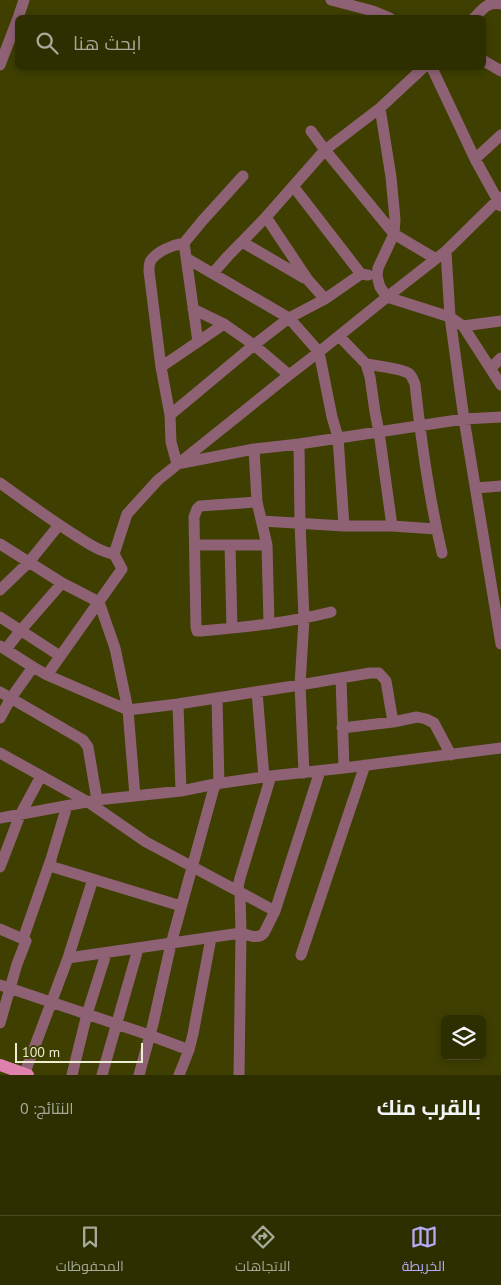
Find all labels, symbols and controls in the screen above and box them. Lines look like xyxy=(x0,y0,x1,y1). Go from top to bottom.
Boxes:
search box xyxy=(15,15,486,70)
icon: search xyxy=(33,29,61,57)
text: ابحث هنا xyxy=(73,31,142,55)
map controls xyxy=(441,1015,486,1060)
button: layers xyxy=(441,1015,486,1060)
scale bar xyxy=(15,1040,142,1063)
text: 100 m xyxy=(22,1043,60,1061)
text: بالقرب منك xyxy=(377,1094,481,1121)
text: النتائج: 0 xyxy=(20,1098,74,1118)
tab: المحفوظات xyxy=(56,1223,124,1279)
tab: الاتجاهات xyxy=(235,1223,290,1279)
tab: الخريطة xyxy=(402,1223,445,1279)

